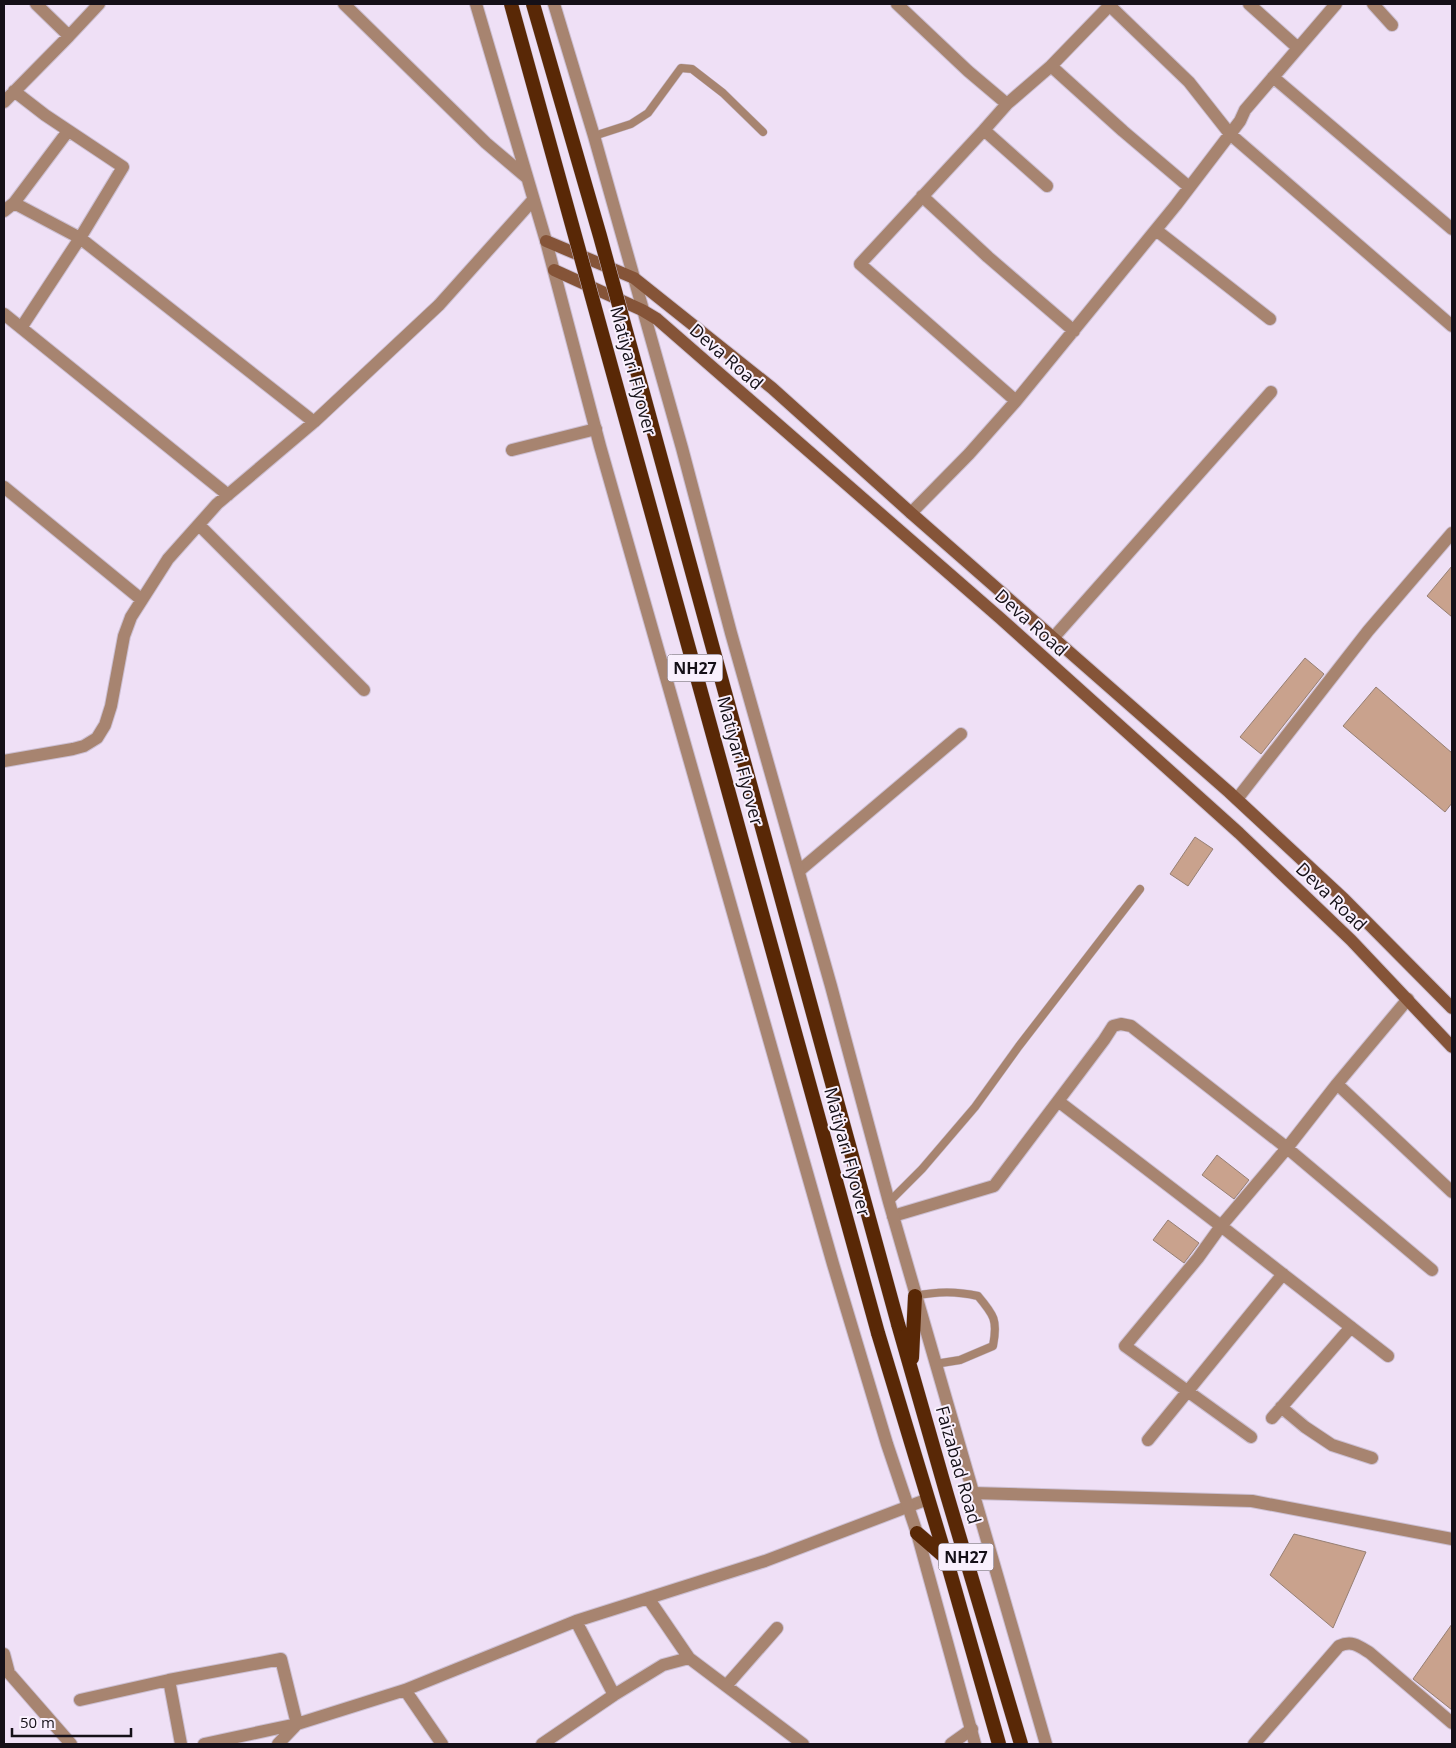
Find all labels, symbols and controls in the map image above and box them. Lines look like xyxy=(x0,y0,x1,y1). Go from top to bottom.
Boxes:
street label: Matiyari Flyover xyxy=(605,303,663,439)
street label: Deva Road xyxy=(685,318,768,395)
street label: Deva Road xyxy=(990,583,1073,661)
road number: NH27 xyxy=(668,654,722,681)
street label: Matiyari Flyover xyxy=(712,693,770,829)
street label: Deva Road xyxy=(1291,856,1372,936)
street label: Matiyari Flyover xyxy=(819,1084,877,1220)
street label: Faizabad Road xyxy=(931,1403,987,1527)
road number: NH27 xyxy=(938,1544,994,1570)
scale bar xyxy=(12,1706,131,1738)
text: 50 m xyxy=(20,1712,55,1732)

